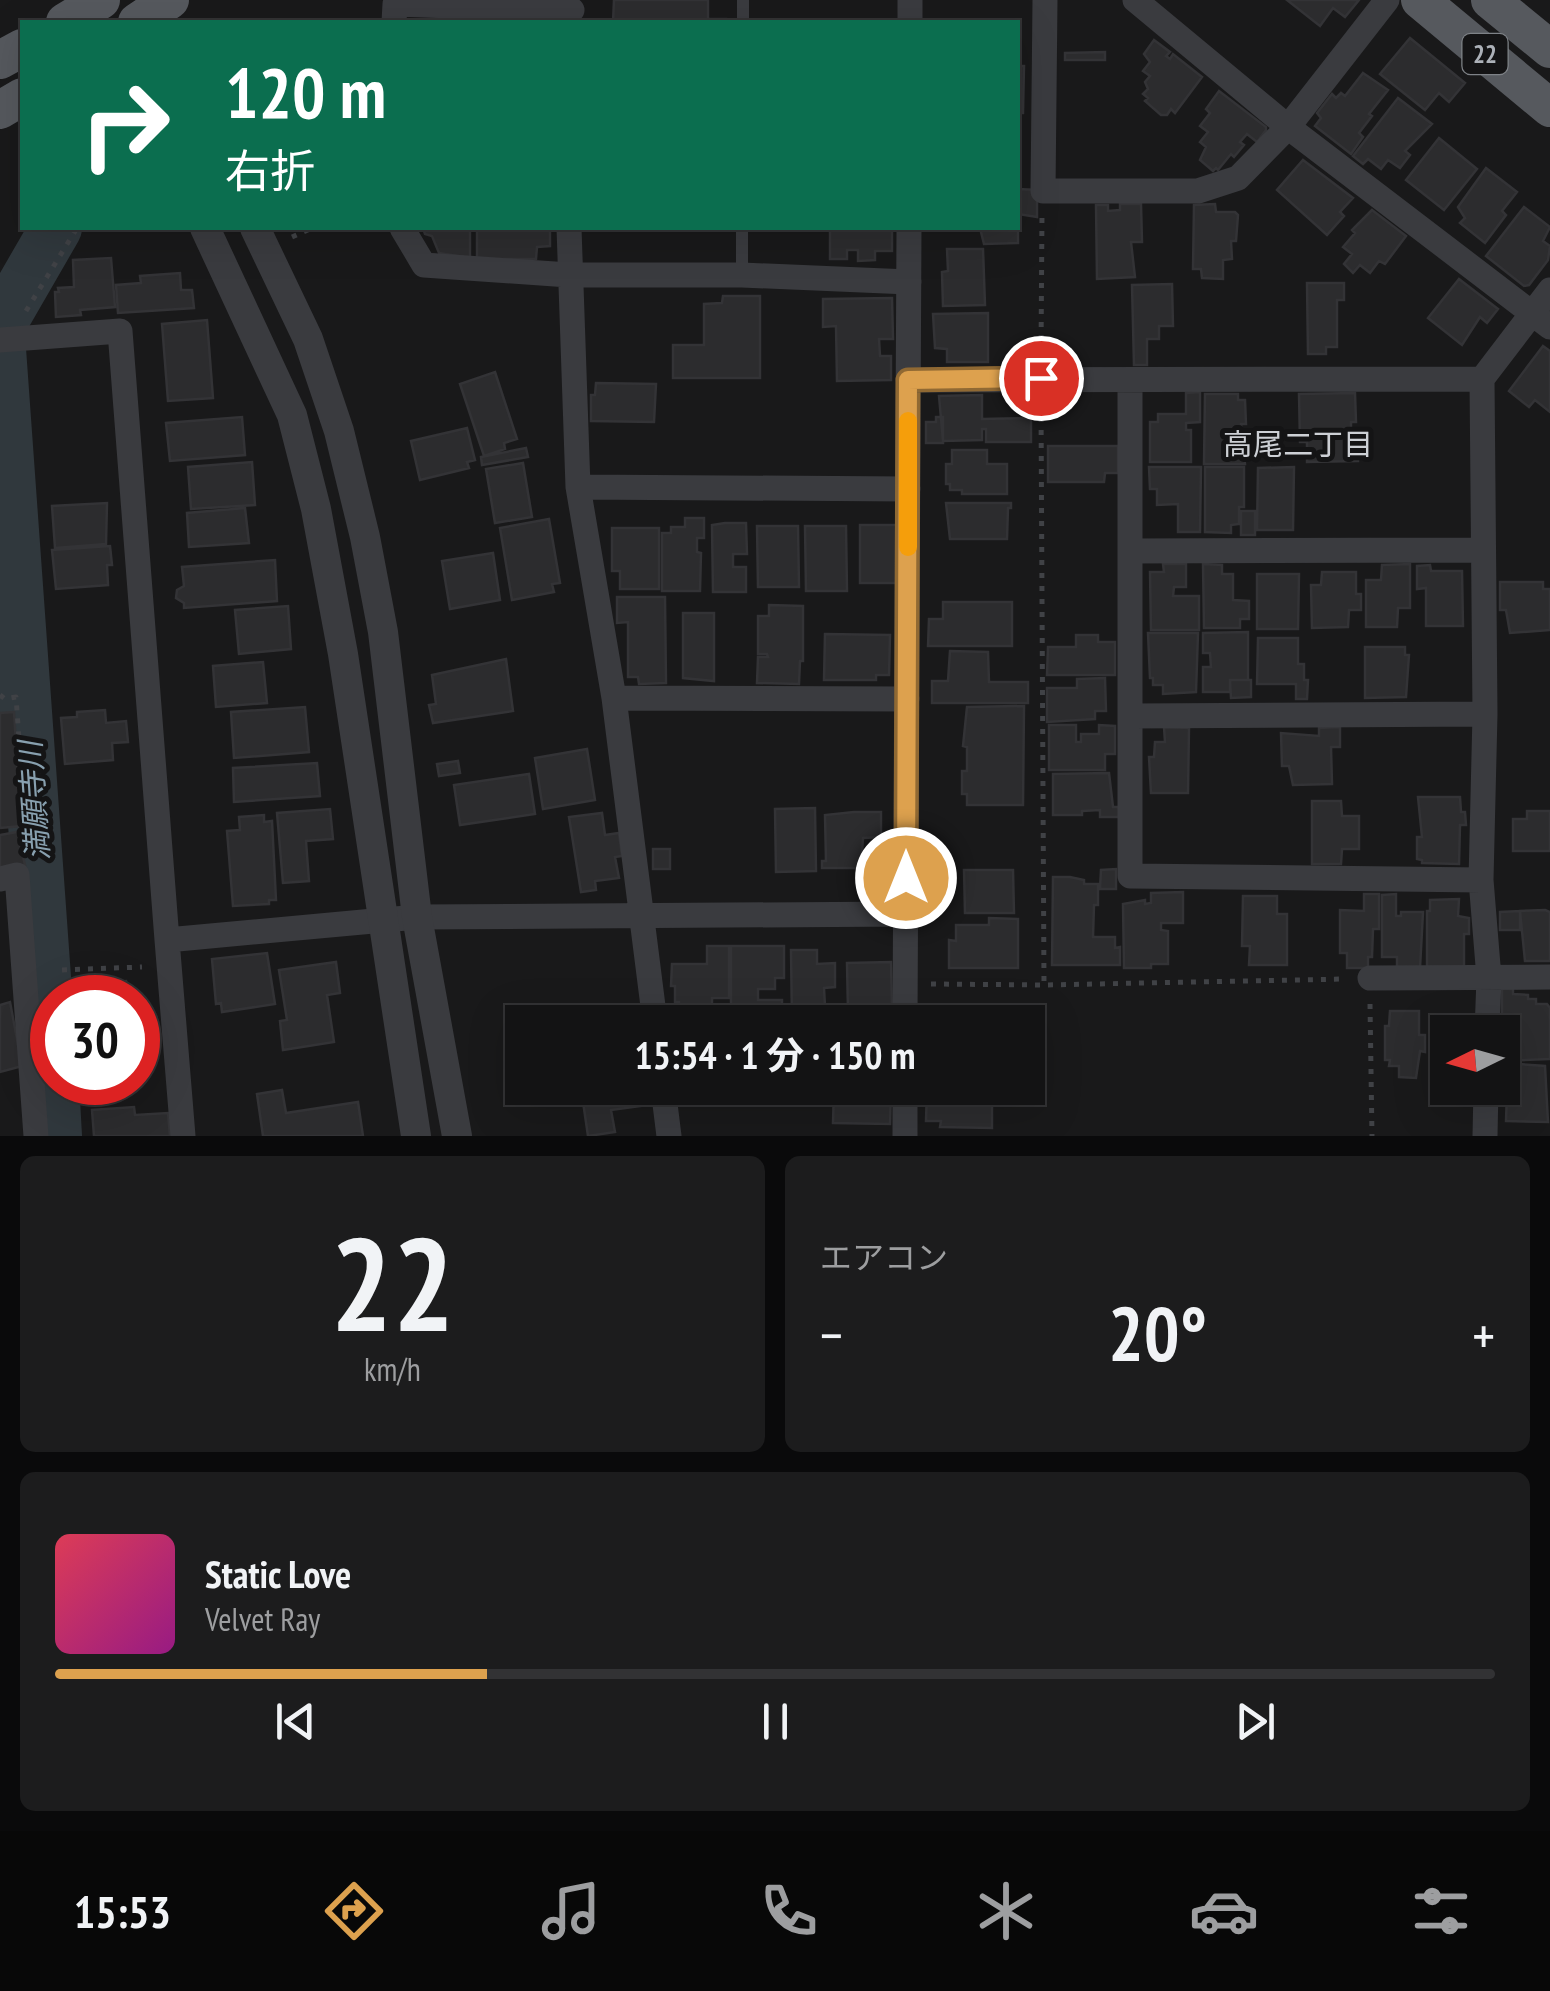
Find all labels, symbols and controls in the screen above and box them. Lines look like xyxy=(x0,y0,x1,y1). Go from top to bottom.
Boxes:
road number: 22 xyxy=(1462,34,1508,74)
text: 120 m xyxy=(225,47,386,137)
icon: right xyxy=(60,60,190,190)
text: 右折 xyxy=(225,141,315,199)
pin xyxy=(999,336,1084,421)
icon: arrive xyxy=(1014,351,1069,406)
district label: 高尾二丁目 xyxy=(1223,424,1373,463)
water label: 満願寺川 xyxy=(9,737,57,862)
position arrow xyxy=(854,826,958,930)
speed limit sign: 30 xyxy=(30,975,160,1105)
north arrow xyxy=(1430,1015,1520,1105)
map controls xyxy=(1430,1015,1520,1105)
text: 15:54 · 1 分 · 150 m xyxy=(635,1030,915,1079)
text: 22 xyxy=(330,1199,455,1367)
text: エアコン xyxy=(820,1236,948,1278)
text: 20° xyxy=(1108,1285,1207,1382)
text: − xyxy=(820,1299,843,1370)
text: + xyxy=(1472,1299,1495,1370)
text: km/h xyxy=(364,1348,421,1390)
text: Static Love xyxy=(205,1549,351,1598)
text: Velvet Ray xyxy=(205,1598,320,1640)
icon: previous xyxy=(268,1694,323,1749)
icon: pause xyxy=(748,1694,803,1749)
icon: next xyxy=(1228,1694,1283,1749)
icon: directions xyxy=(319,1876,389,1946)
icon: music xyxy=(536,1876,606,1946)
icon: phone xyxy=(754,1876,824,1946)
icon: climate xyxy=(971,1876,1041,1946)
icon: car xyxy=(1189,1876,1259,1946)
icon: filters xyxy=(1406,1876,1476,1946)
text: 15:53 xyxy=(74,1882,171,1940)

